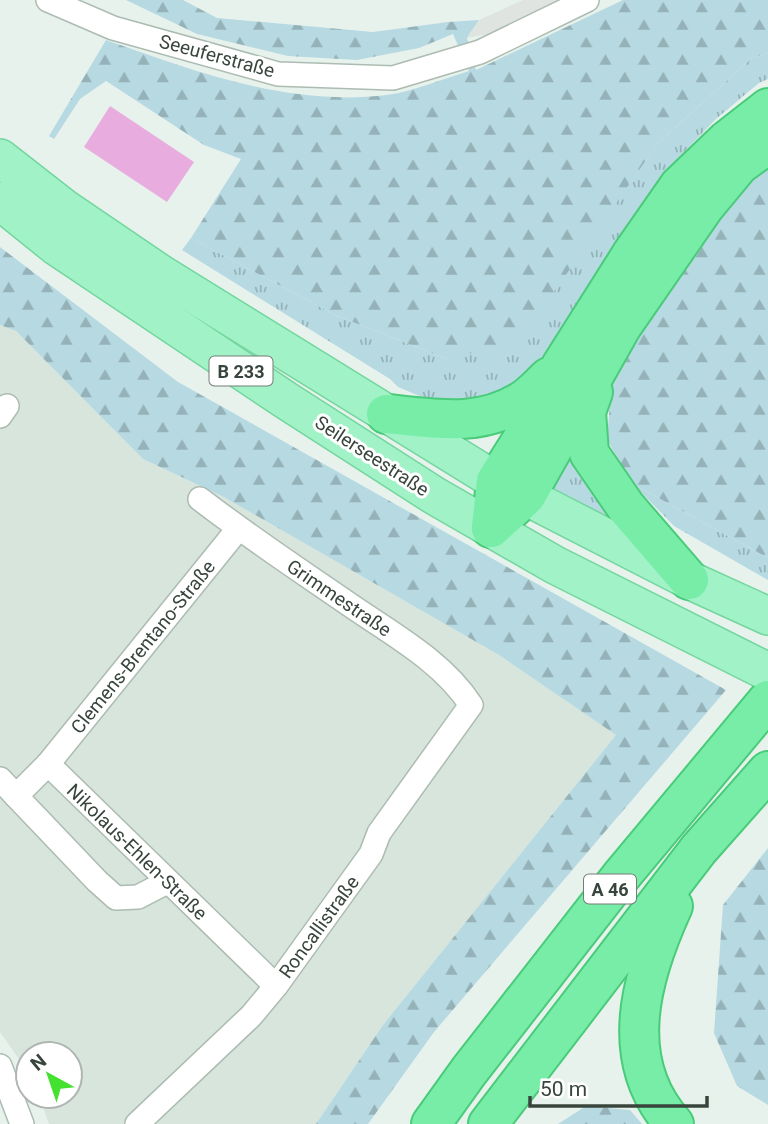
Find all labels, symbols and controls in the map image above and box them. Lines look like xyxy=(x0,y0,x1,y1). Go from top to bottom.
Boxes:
street label: Seeuferstraße xyxy=(157,30,277,82)
road number: B 233 xyxy=(210,356,272,386)
street label: Seilerseestraße xyxy=(311,411,433,501)
street label: Grimmestraße xyxy=(282,555,396,641)
street label: Clemens-Brentano-Straße xyxy=(66,556,220,738)
street label: Nikolaus-Ehlen-Straße xyxy=(62,779,212,925)
street label: Roncallistraße xyxy=(274,871,364,983)
road number: A 46 xyxy=(584,874,636,904)
north arrow xyxy=(14,1040,84,1110)
text: N xyxy=(26,1049,51,1075)
scale bar xyxy=(530,1064,707,1108)
text: 50 m xyxy=(540,1077,587,1101)

